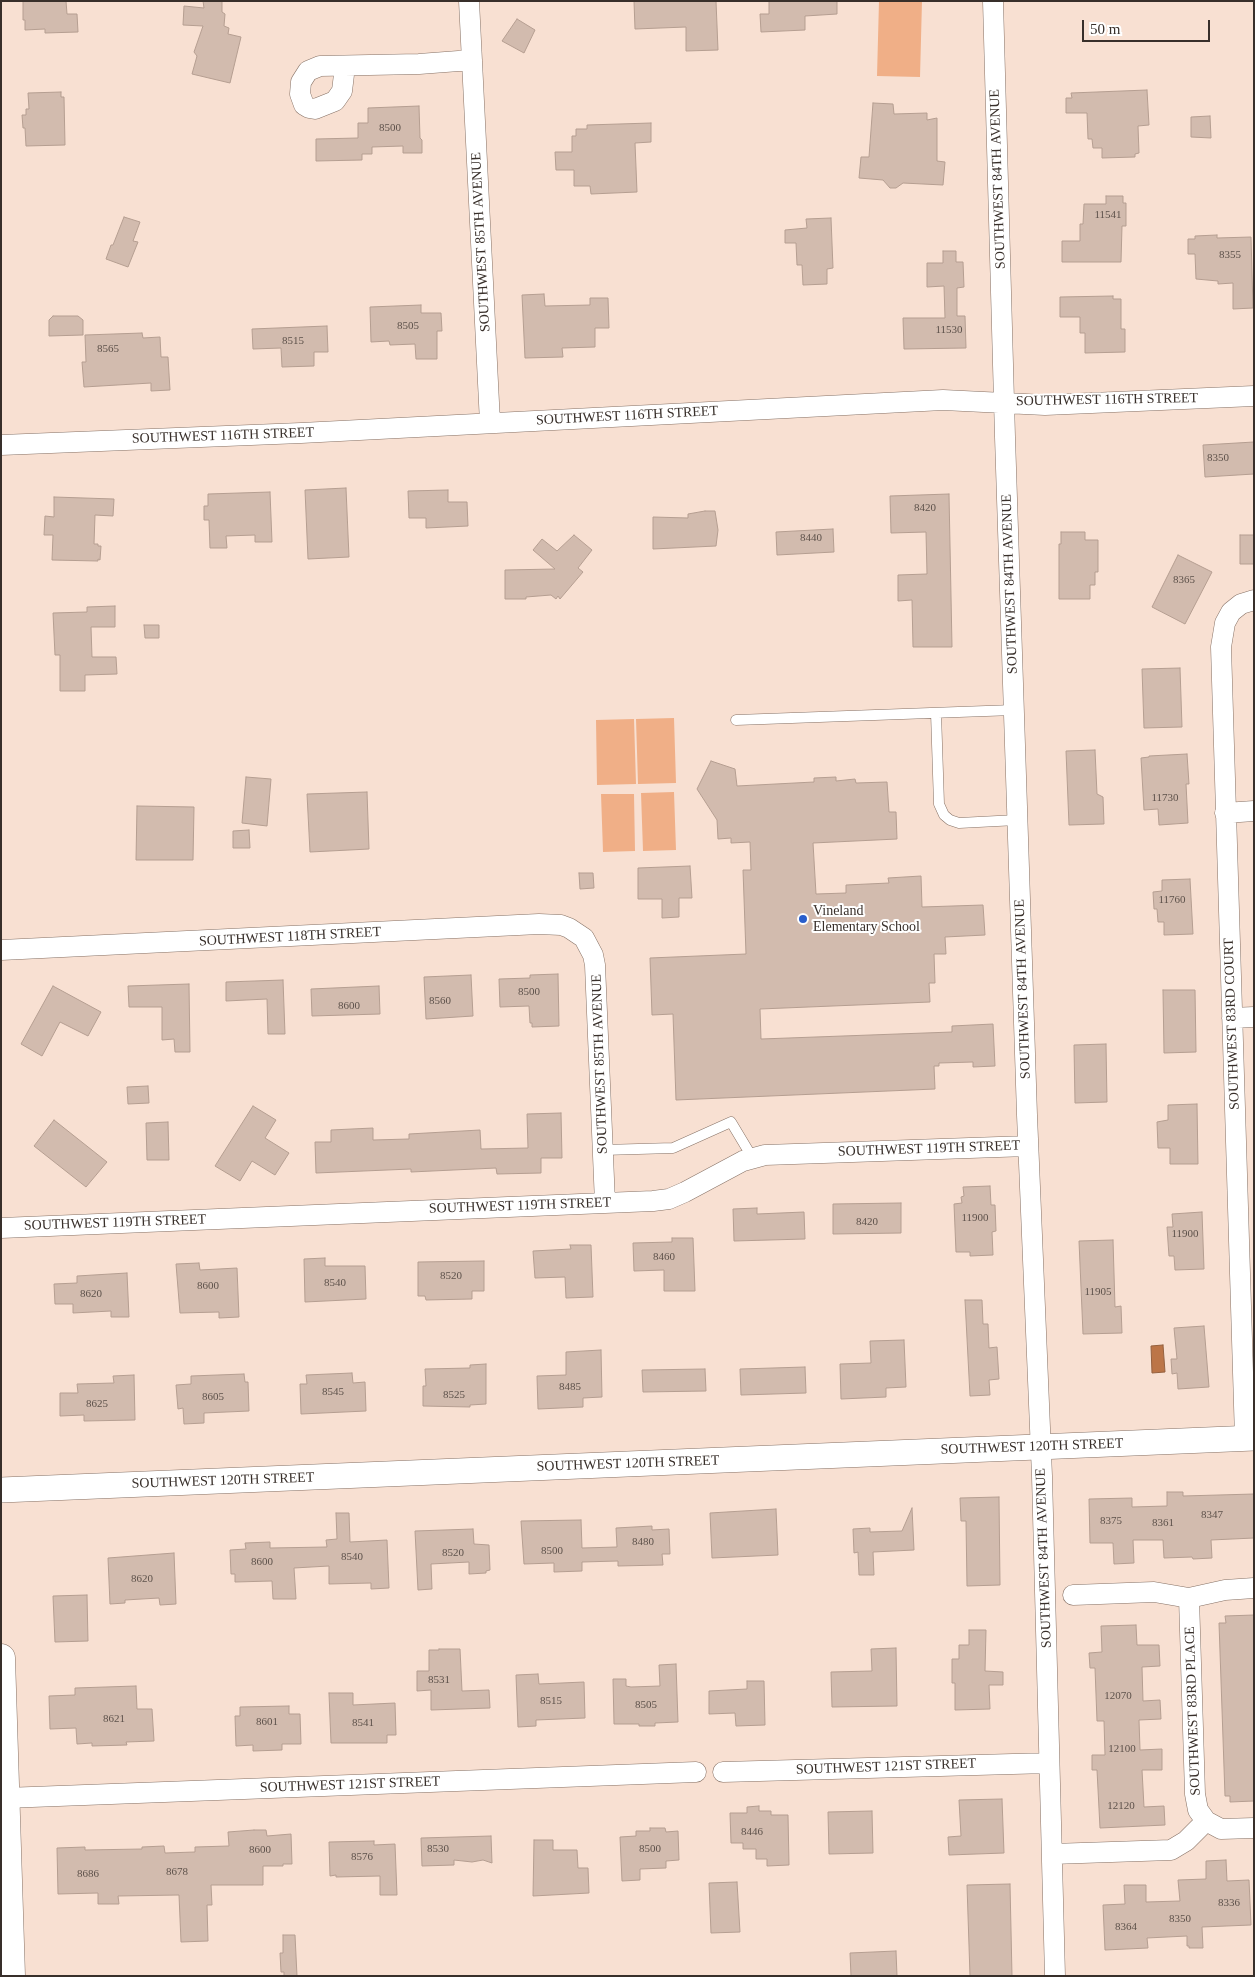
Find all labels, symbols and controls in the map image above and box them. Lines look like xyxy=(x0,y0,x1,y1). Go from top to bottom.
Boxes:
scale bar xyxy=(1085,10,1212,42)
text: 50 m xyxy=(1090,21,1120,37)
street label: SOUTHWEST 84TH AVENUE xyxy=(986,89,1010,269)
house number: 8500 xyxy=(379,121,401,135)
street label: SOUTHWEST 85TH AVENUE xyxy=(468,152,494,332)
house number: 11541 xyxy=(1094,208,1122,222)
house number: 8355 xyxy=(1219,248,1241,262)
house number: 8505 xyxy=(397,319,419,333)
house number: 11530 xyxy=(935,323,963,337)
house number: 8515 xyxy=(282,334,304,348)
house number: 8565 xyxy=(97,342,119,356)
street label: SOUTHWEST 116TH STREET xyxy=(1016,390,1198,410)
street label: SOUTHWEST 116TH STREET xyxy=(536,403,718,429)
street label: SOUTHWEST 116TH STREET xyxy=(132,424,314,448)
house number: 8350 xyxy=(1207,451,1229,465)
street label: SOUTHWEST 84TH AVENUE xyxy=(998,494,1022,674)
house number: 8420 xyxy=(914,501,936,515)
house number: 8440 xyxy=(800,531,822,545)
house number: 8365 xyxy=(1173,573,1195,587)
house number: 11730 xyxy=(1151,791,1179,805)
house number: 11760 xyxy=(1158,893,1186,907)
street label: SOUTHWEST 84TH AVENUE xyxy=(1011,899,1035,1079)
place label: Vineland Elementary School xyxy=(813,903,920,936)
marker: Vineland Elementary School xyxy=(797,913,809,925)
street label: SOUTHWEST 118TH STREET xyxy=(199,924,381,950)
street label: SOUTHWEST 83RD COURT xyxy=(1221,938,1243,1110)
street label: SOUTHWEST 85TH AVENUE xyxy=(588,974,612,1154)
house number: 8500 xyxy=(518,985,540,999)
house number: 8560 xyxy=(429,994,451,1008)
house number: 8600 xyxy=(338,999,360,1013)
street label: SOUTHWEST 119TH STREET xyxy=(838,1137,1020,1161)
street label: SOUTHWEST 119TH STREET xyxy=(429,1194,611,1218)
street label: SOUTHWEST 119TH STREET xyxy=(24,1211,206,1235)
house number: 11900 xyxy=(961,1211,989,1225)
house number: 8420 xyxy=(856,1215,878,1229)
house number: 11900 xyxy=(1171,1227,1199,1241)
house number: 8460 xyxy=(653,1250,675,1264)
house number: 8520 xyxy=(440,1269,462,1283)
house number: 8540 xyxy=(324,1276,346,1290)
house number: 8600 xyxy=(197,1279,219,1293)
house number: 11905 xyxy=(1084,1285,1112,1299)
house number: 8620 xyxy=(80,1287,102,1301)
house number: 8485 xyxy=(559,1380,581,1394)
house number: 8545 xyxy=(322,1385,344,1399)
house number: 8525 xyxy=(443,1388,465,1402)
house number: 8605 xyxy=(202,1390,224,1404)
house number: 8625 xyxy=(86,1397,108,1411)
street label: SOUTHWEST 120TH STREET xyxy=(940,1435,1124,1459)
street label: SOUTHWEST 120TH STREET xyxy=(536,1452,720,1476)
street label: SOUTHWEST 84TH AVENUE xyxy=(1032,1468,1056,1648)
street label: SOUTHWEST 120TH STREET xyxy=(131,1469,315,1493)
house number: 8347 xyxy=(1201,1508,1223,1522)
house number: 8375 xyxy=(1100,1514,1122,1528)
house number: 8361 xyxy=(1152,1516,1174,1530)
house number: 8480 xyxy=(632,1535,654,1549)
house number: 8500 xyxy=(541,1544,563,1558)
house number: 8520 xyxy=(442,1546,464,1560)
house number: 8540 xyxy=(341,1550,363,1564)
house number: 8600 xyxy=(251,1555,273,1569)
house number: 8620 xyxy=(131,1572,153,1586)
street label: SOUTHWEST 83RD PLACE xyxy=(1182,1626,1204,1796)
house number: 8531 xyxy=(428,1673,450,1687)
house number: 12070 xyxy=(1104,1689,1132,1703)
house number: 8515 xyxy=(540,1694,562,1708)
house number: 8505 xyxy=(635,1698,657,1712)
house number: 8621 xyxy=(103,1712,125,1726)
house number: 8601 xyxy=(256,1715,278,1729)
house number: 8541 xyxy=(352,1716,374,1730)
house number: 12100 xyxy=(1108,1742,1136,1756)
street label: SOUTHWEST 121ST STREET xyxy=(796,1755,976,1779)
street label: SOUTHWEST 121ST STREET xyxy=(260,1773,440,1797)
house number: 12120 xyxy=(1107,1799,1135,1813)
house number: 8446 xyxy=(741,1825,763,1839)
house number: 8530 xyxy=(427,1842,449,1856)
house number: 8500 xyxy=(639,1842,661,1856)
house number: 8600 xyxy=(249,1843,271,1857)
house number: 8576 xyxy=(351,1850,373,1864)
house number: 8678 xyxy=(166,1865,188,1879)
house number: 8686 xyxy=(77,1867,99,1881)
house number: 8336 xyxy=(1218,1896,1240,1910)
house number: 8350 xyxy=(1169,1912,1191,1926)
house number: 8364 xyxy=(1115,1920,1137,1934)

